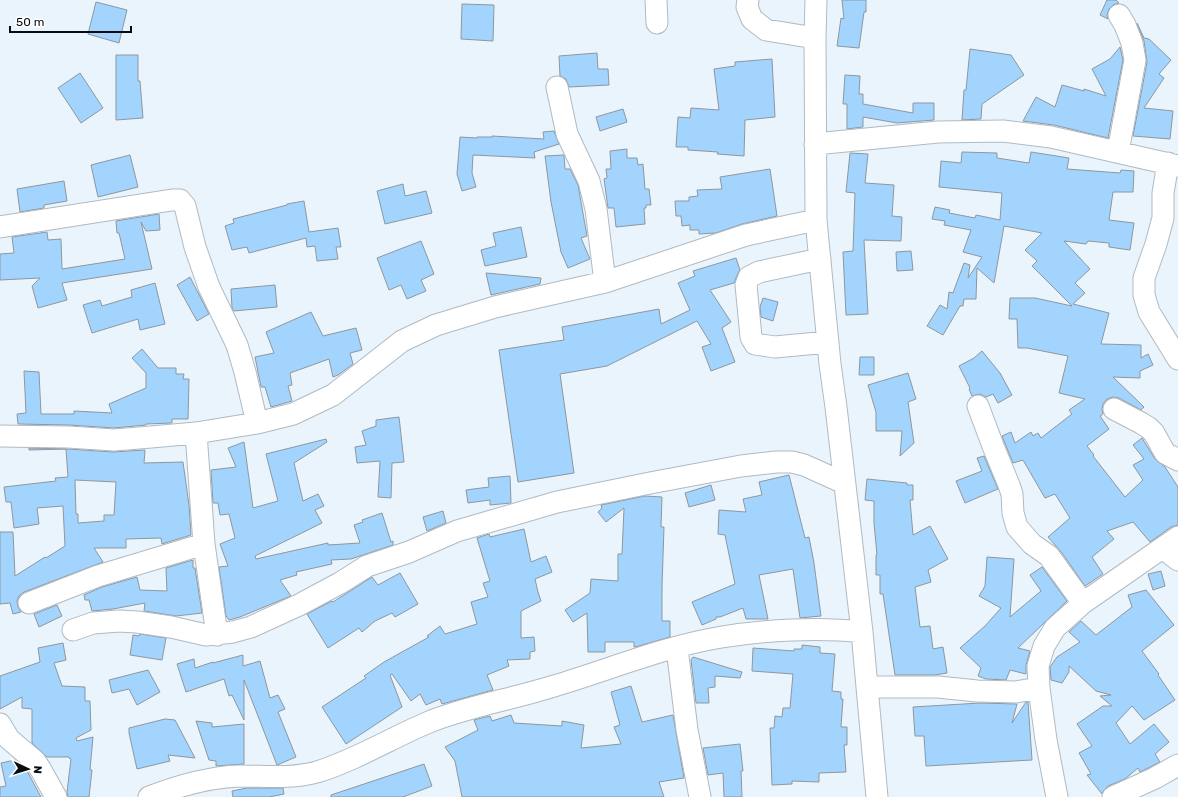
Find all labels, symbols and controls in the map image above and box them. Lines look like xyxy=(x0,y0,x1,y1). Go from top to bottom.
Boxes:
scale bar xyxy=(10,8,131,34)
text: 50 m xyxy=(16,15,44,29)
north arrow xyxy=(8,749,48,789)
text: N xyxy=(31,765,44,774)

